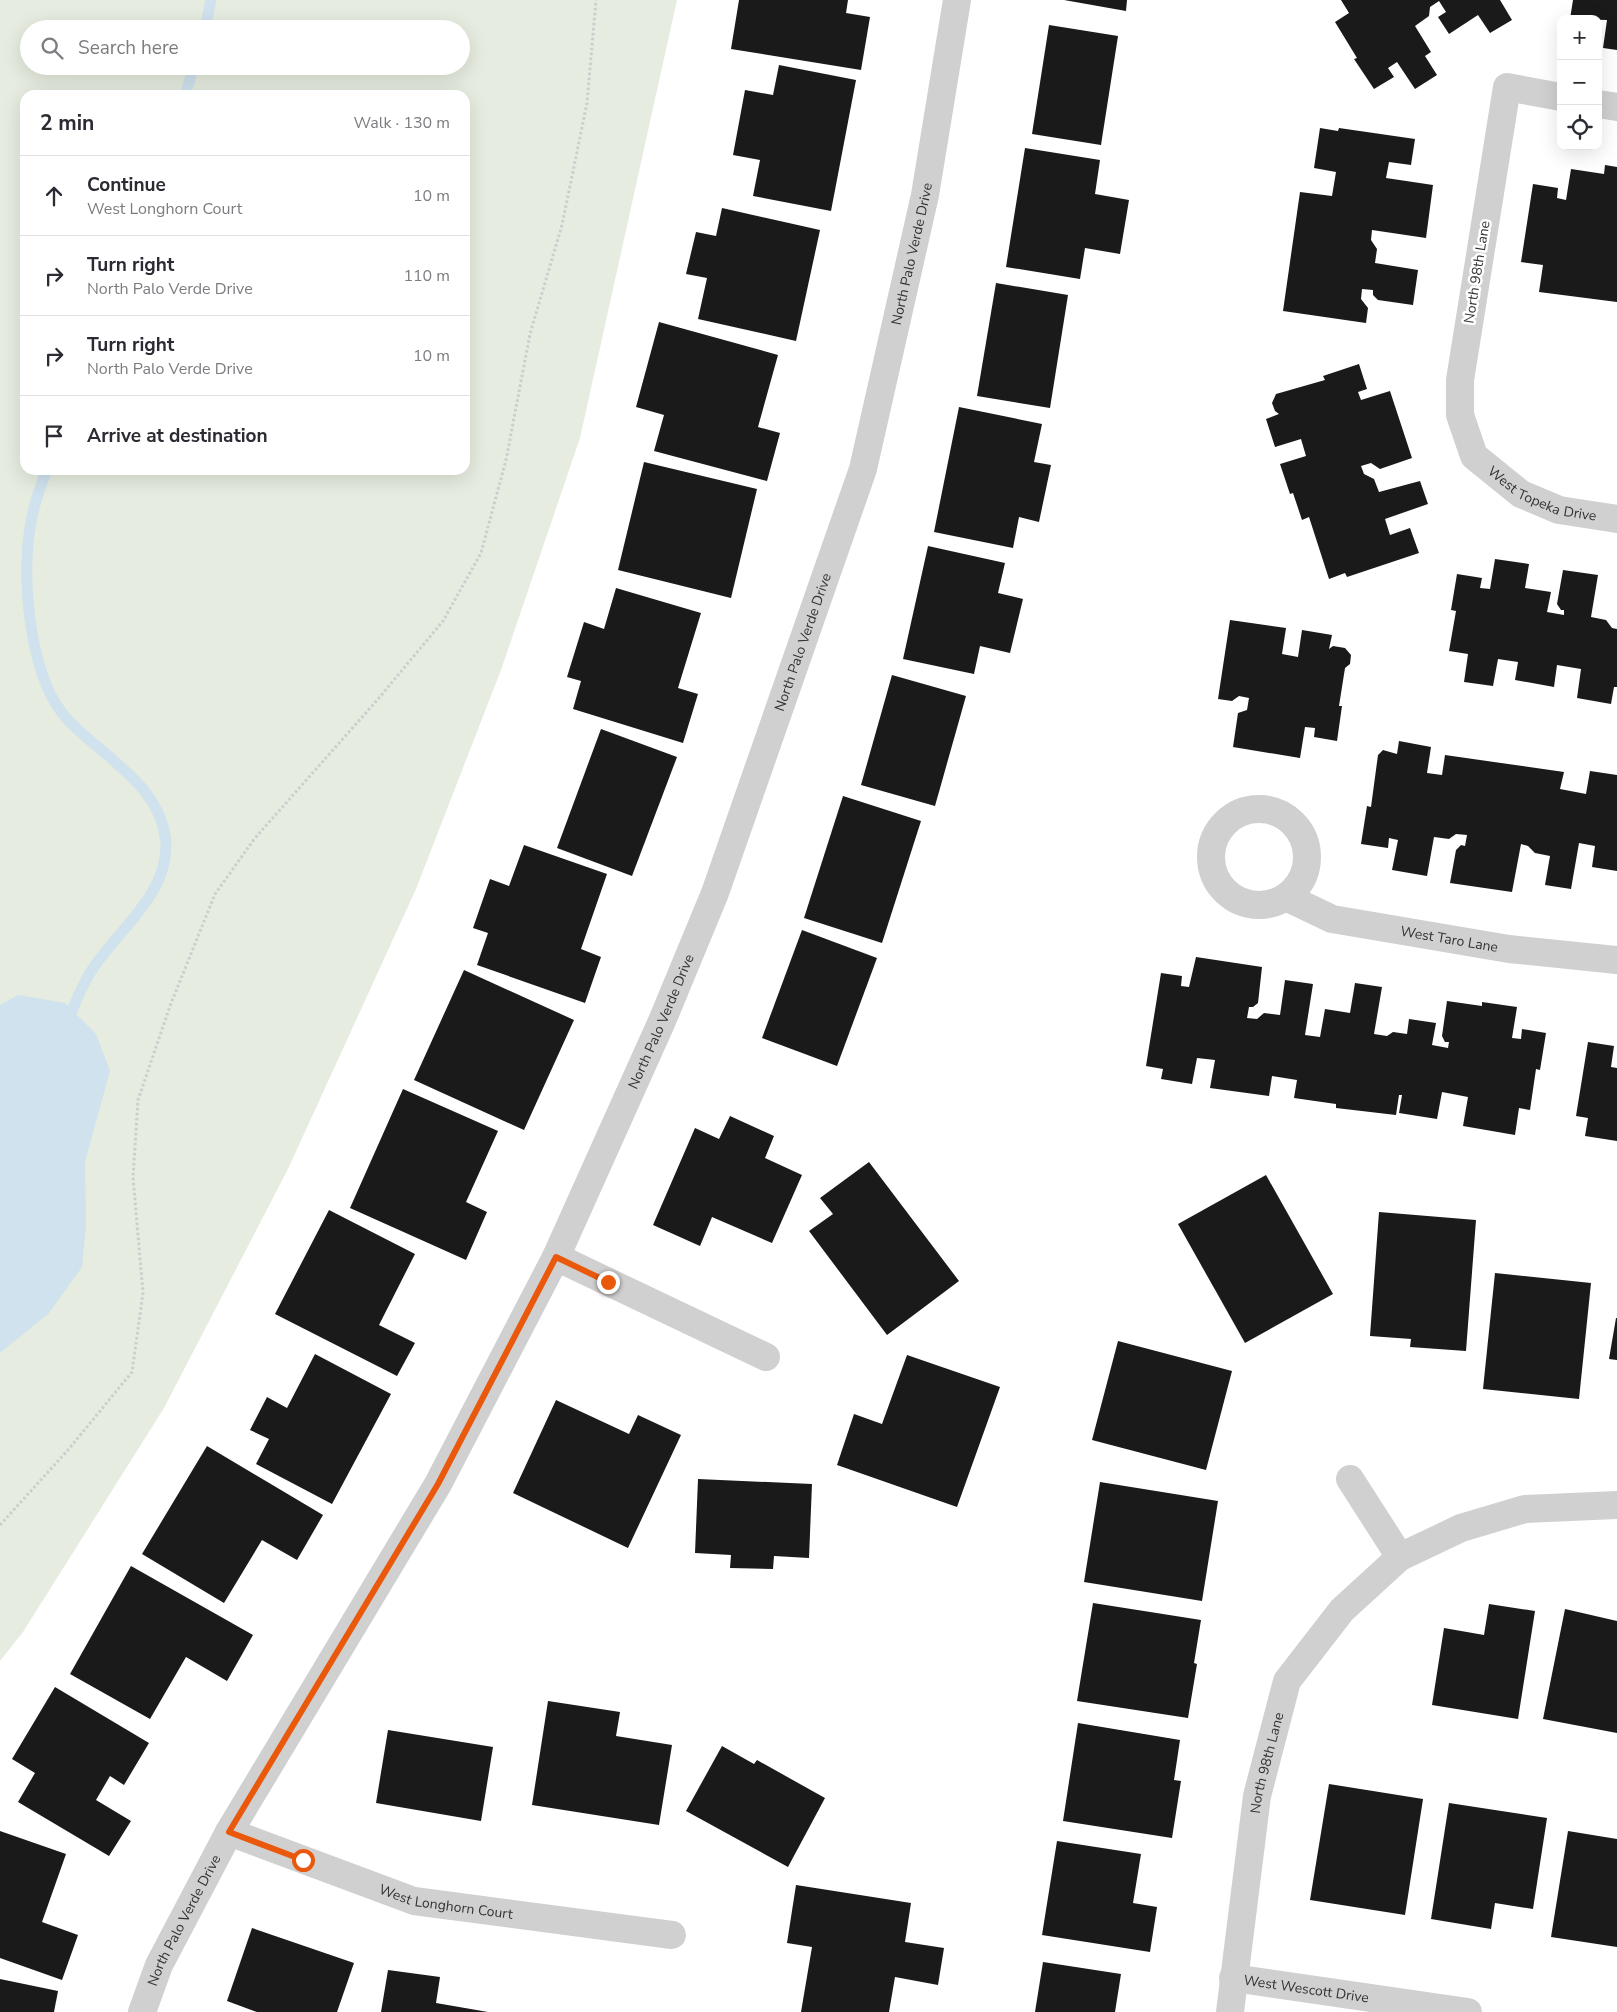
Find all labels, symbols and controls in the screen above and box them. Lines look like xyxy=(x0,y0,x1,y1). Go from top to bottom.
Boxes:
map controls xyxy=(1557,15,1602,150)
button: + xyxy=(1557,15,1602,60)
search box xyxy=(20,20,470,75)
icon: search xyxy=(38,34,66,62)
text: Search here xyxy=(78,35,179,61)
button: − xyxy=(1557,60,1602,105)
button: locate xyxy=(1557,105,1602,150)
text: 2 min xyxy=(40,109,94,137)
text: Walk · 130 m xyxy=(354,112,450,134)
text: Continue xyxy=(87,172,166,198)
street label: North Palo Verde Drive xyxy=(886,181,936,327)
icon: ahead xyxy=(40,182,68,210)
text: 10 m xyxy=(413,185,450,207)
text: West Longhorn Court xyxy=(87,198,242,220)
street label: North 98th Lane xyxy=(1460,219,1494,325)
text: Turn right xyxy=(87,252,174,278)
icon: right xyxy=(40,262,68,290)
text: 110 m xyxy=(403,265,450,287)
text: North Palo Verde Drive xyxy=(87,278,253,300)
text: Turn right xyxy=(87,332,174,358)
icon: right xyxy=(40,342,68,370)
text: 10 m xyxy=(413,345,450,367)
text: North Palo Verde Drive xyxy=(87,358,253,380)
icon: arrive xyxy=(40,422,68,450)
text: Arrive at destination xyxy=(87,423,268,449)
street label: West Topeka Drive xyxy=(1484,461,1598,525)
street label: North Palo Verde Drive xyxy=(770,570,835,714)
street label: West Taro Lane xyxy=(1399,921,1500,957)
street label: North Palo Verde Drive xyxy=(623,951,698,1092)
route end xyxy=(597,1271,620,1294)
street label: North 98th Lane xyxy=(1245,1710,1288,1815)
route start xyxy=(292,1849,315,1872)
street label: North Palo Verde Drive xyxy=(143,1851,225,1988)
street label: West Longhorn Court xyxy=(377,1879,514,1923)
street label: West Wescott Drive xyxy=(1242,1970,1370,2007)

